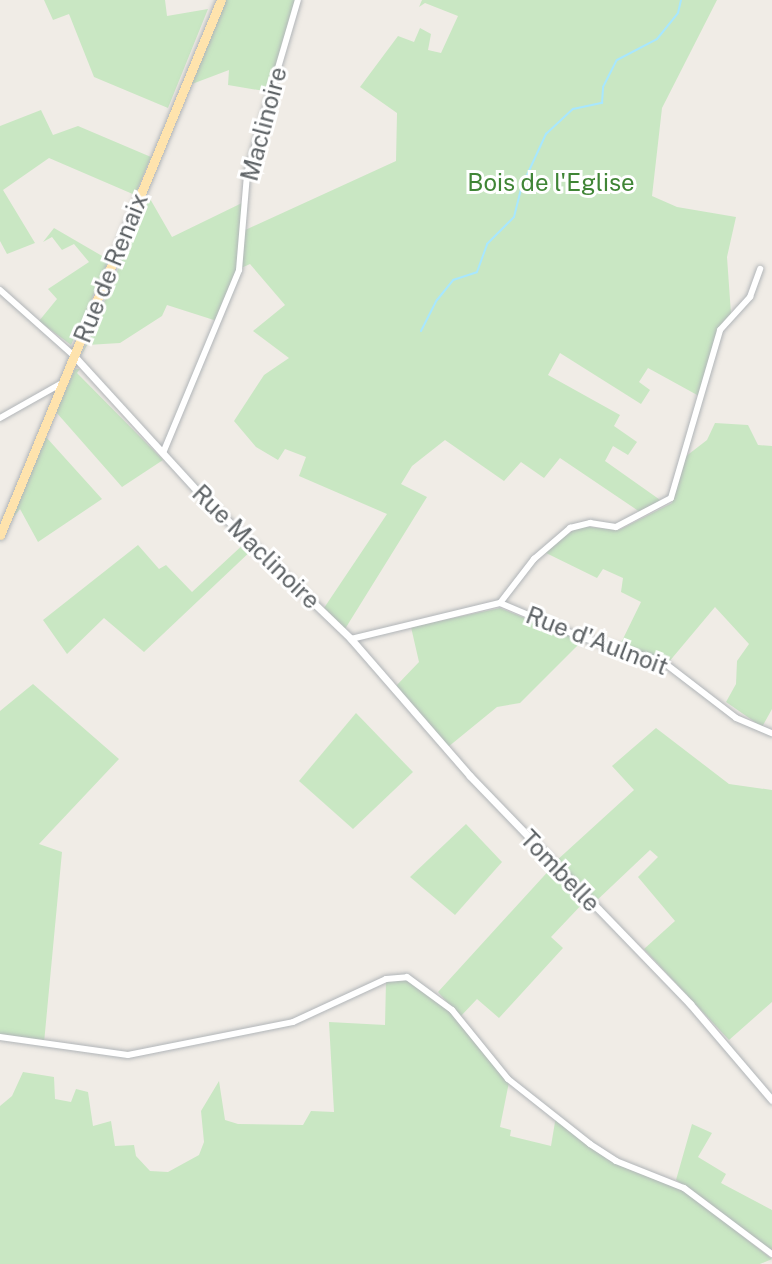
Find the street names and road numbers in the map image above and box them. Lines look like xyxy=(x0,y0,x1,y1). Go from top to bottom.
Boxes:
street label: Maclinoire xyxy=(235,64,293,184)
street label: Rue de Renaix xyxy=(68,189,154,347)
street label: Rue Maclinoire xyxy=(186,479,326,615)
street label: Rue d'Aulnoit xyxy=(522,601,672,681)
street label: Tombelle xyxy=(514,824,606,918)

